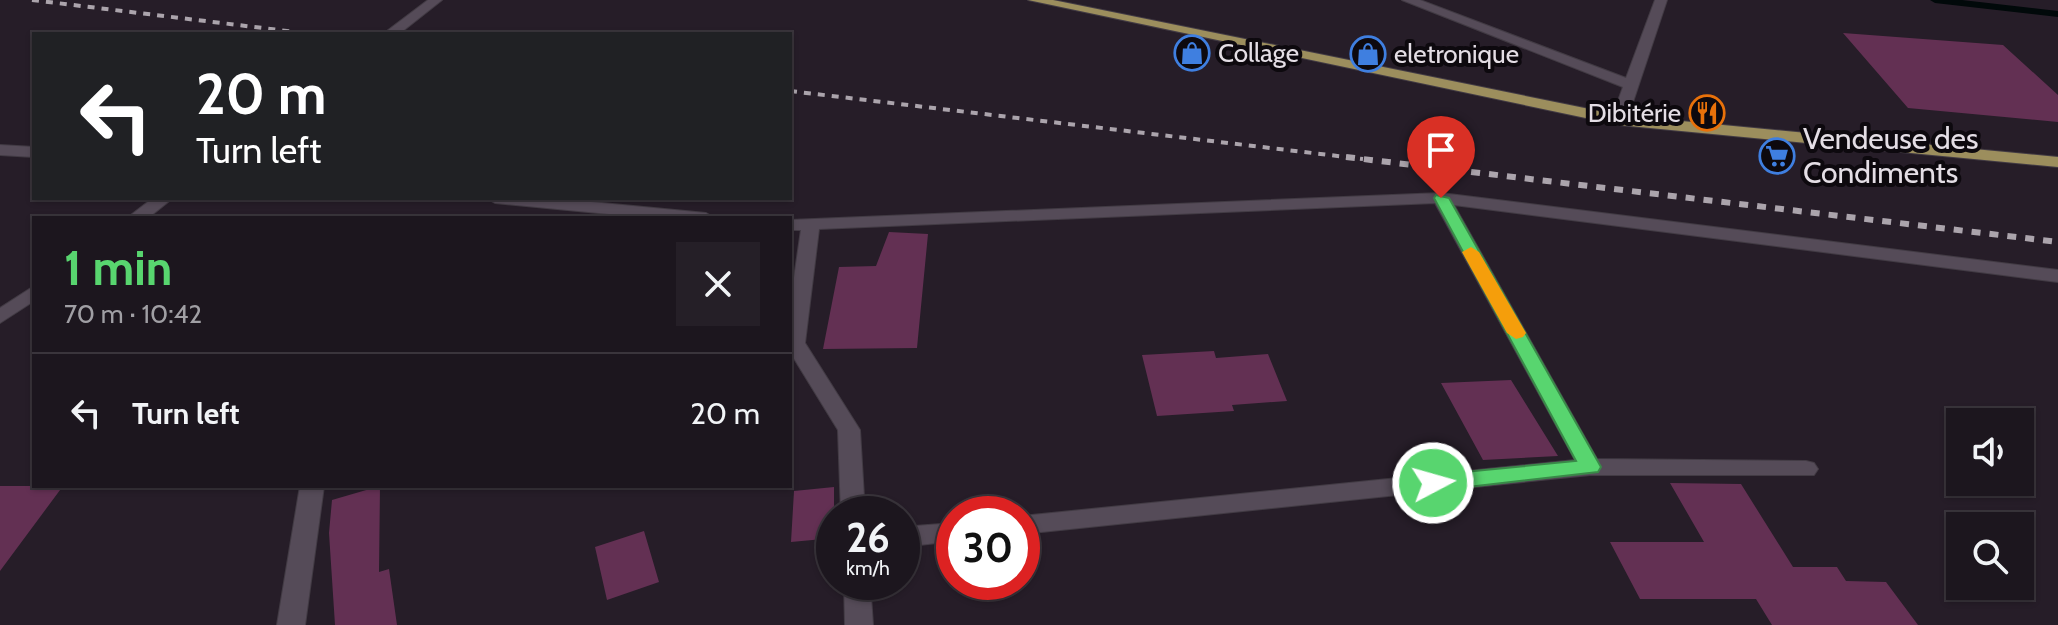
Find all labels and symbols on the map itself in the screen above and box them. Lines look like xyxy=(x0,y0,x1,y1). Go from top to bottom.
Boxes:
shop icon: Collage xyxy=(1173,34,1211,72)
shop icon: eletronique xyxy=(1349,35,1387,73)
place label: Collage xyxy=(1218,37,1299,69)
place label: eletronique xyxy=(1394,38,1519,70)
restaurant icon: Dibitérie xyxy=(1688,94,1726,132)
place label: Dibitérie xyxy=(1588,97,1681,129)
pin xyxy=(1407,116,1475,198)
place label: Vendeuse des Condiments xyxy=(1803,120,1978,191)
supermarket icon: Vendeuse des Condiments xyxy=(1758,137,1796,175)
position arrow xyxy=(1391,441,1475,525)
speed limit sign: 30 xyxy=(936,496,1040,600)

